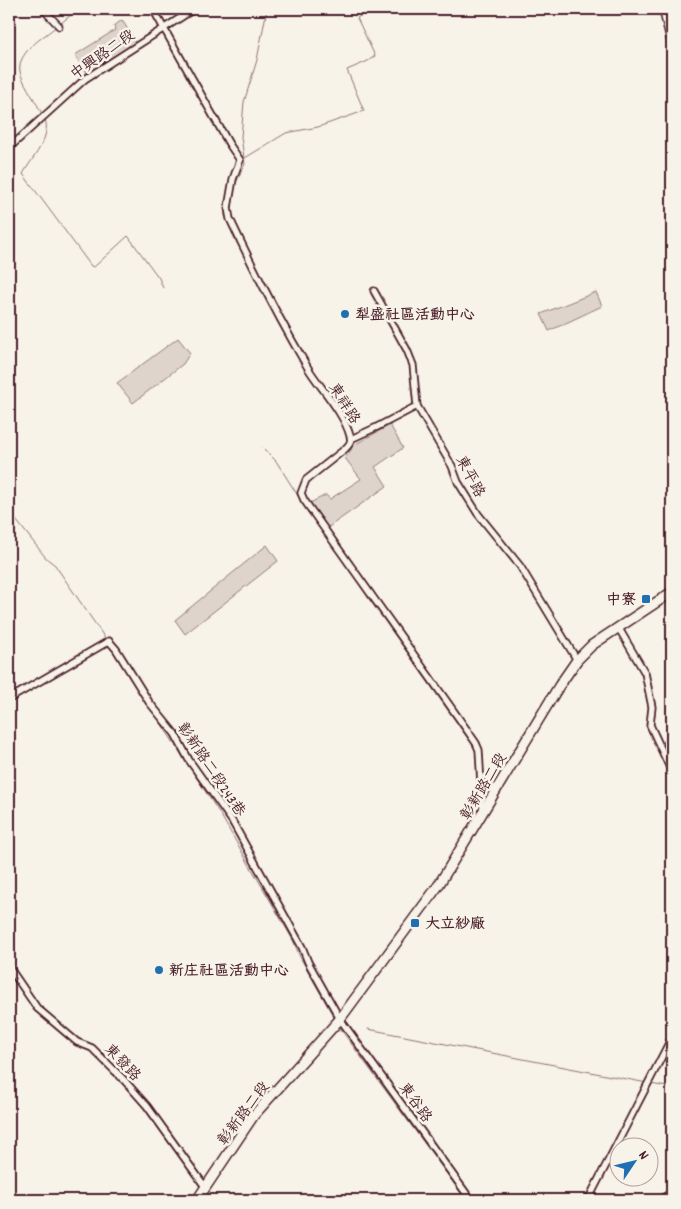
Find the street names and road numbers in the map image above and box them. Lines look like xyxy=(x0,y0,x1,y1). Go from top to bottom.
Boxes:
street label: 中興路二段 xyxy=(66,25,140,86)
street label: 東祥路 xyxy=(322,379,365,429)
street label: 東平路 xyxy=(449,452,490,502)
street label: 彰新路二段243巷 xyxy=(171,719,250,822)
street label: 彰新路二段 xyxy=(456,749,513,825)
street label: 東發路 xyxy=(98,1040,145,1087)
street label: 彰新路二段 xyxy=(213,1078,276,1151)
street label: 東谷路 xyxy=(392,1079,437,1128)

